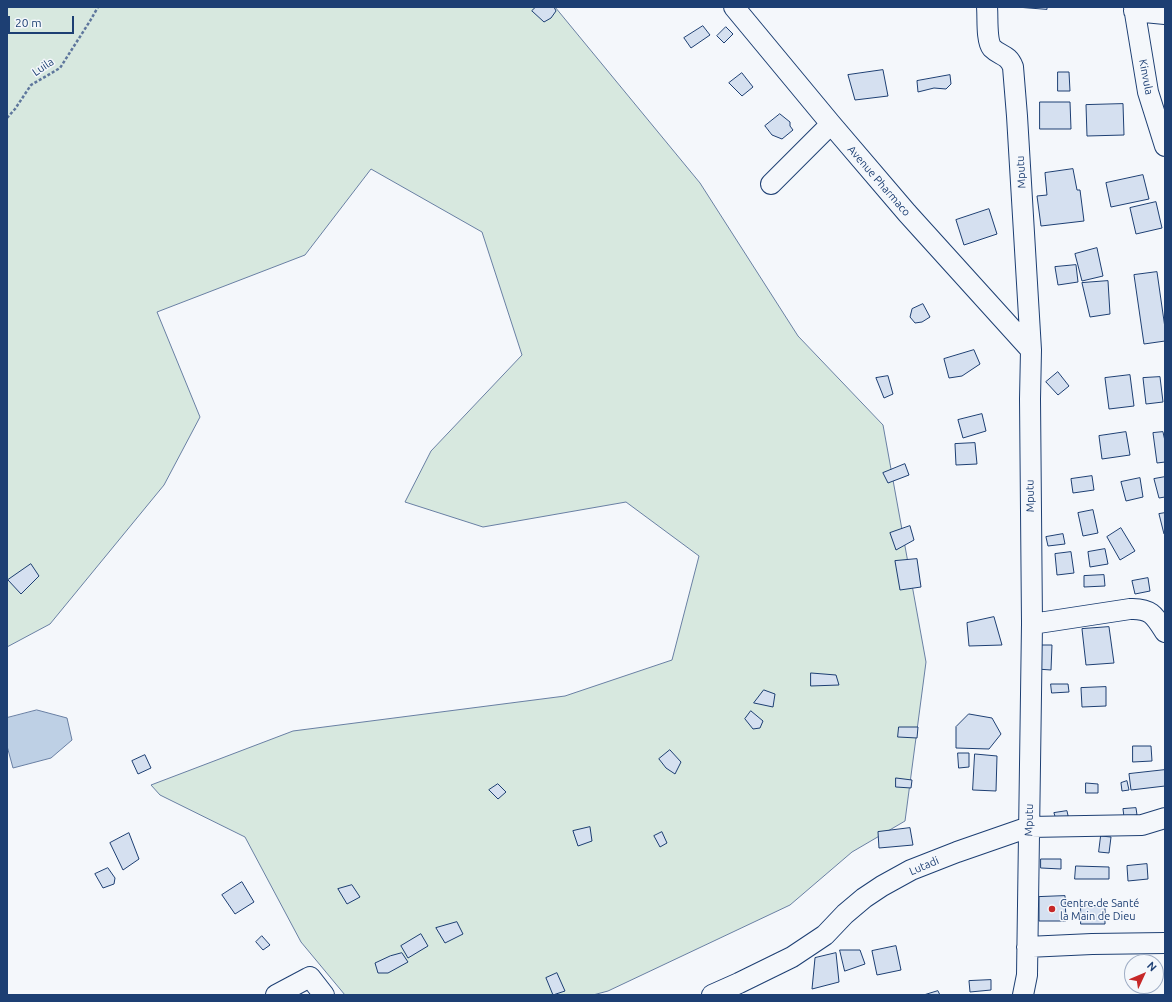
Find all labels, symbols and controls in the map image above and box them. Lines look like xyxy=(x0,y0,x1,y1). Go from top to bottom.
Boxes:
scale bar xyxy=(10,8,76,34)
text: 20 m xyxy=(15,16,42,29)
street label: Luila xyxy=(30,55,56,79)
street label: Kinvula xyxy=(1136,58,1156,96)
street label: Avenue Pharmaco xyxy=(845,143,913,219)
street label: Mputu xyxy=(1014,155,1028,189)
street label: Mputu xyxy=(1023,479,1037,513)
street label: Mputu xyxy=(1022,803,1036,837)
street label: Lutadi xyxy=(907,854,941,878)
place label: Centre de Santé la Main de Dieu xyxy=(1060,896,1139,922)
marker: Centre de Santé la Main de Dieu xyxy=(1047,904,1057,914)
north arrow xyxy=(1124,954,1164,994)
text: N xyxy=(1145,959,1159,973)

